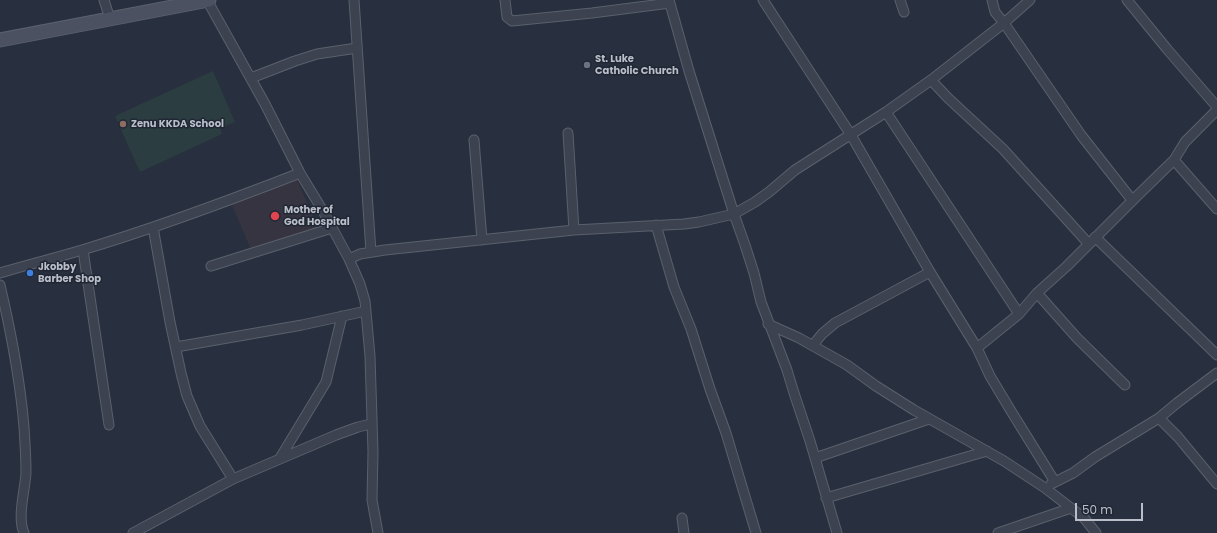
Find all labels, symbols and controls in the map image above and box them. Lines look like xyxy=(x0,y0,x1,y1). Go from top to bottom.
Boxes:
place label: St. Luke Catholic Church xyxy=(595,53,679,76)
marker: St. Luke Catholic Church xyxy=(582,60,592,70)
place label: Zenu KKDA School xyxy=(131,118,224,130)
marker: Zenu KKDA School xyxy=(118,119,128,129)
place label: Mother of God Hospital xyxy=(284,204,350,228)
marker: Mother of God Hospital xyxy=(269,210,281,222)
place label: Jkobby Barber Shop xyxy=(38,261,101,284)
marker: Jkobby Barber Shop xyxy=(25,268,35,278)
scale bar xyxy=(1077,495,1145,521)
text: 50 m xyxy=(1082,501,1113,518)

